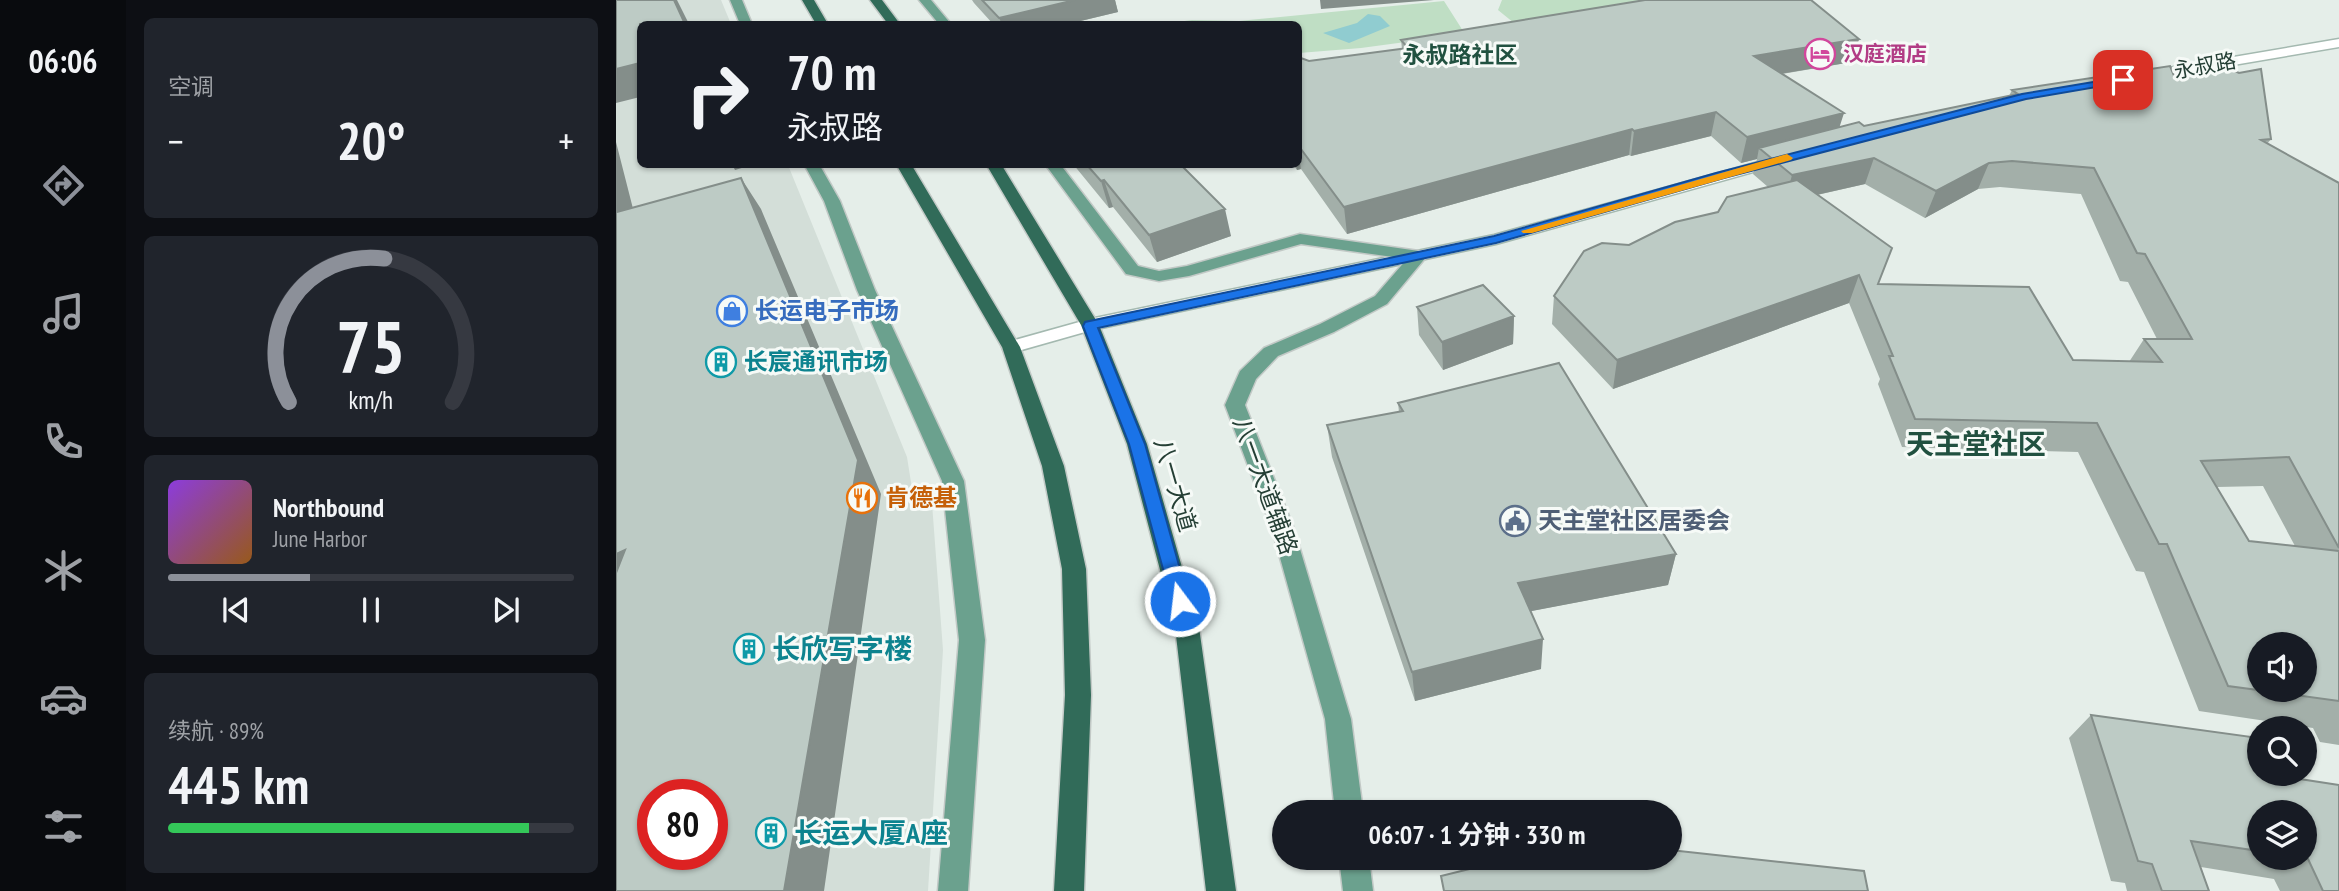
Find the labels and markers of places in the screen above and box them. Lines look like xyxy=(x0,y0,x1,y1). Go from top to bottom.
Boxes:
hotel icon: 汉庭酒店 xyxy=(1803,37,1837,71)
place label: 汉庭酒店 xyxy=(1843,40,1927,67)
pin xyxy=(2093,50,2153,110)
shop icon: 长运电子市场 xyxy=(715,294,749,328)
place label: 长运电子市场 xyxy=(755,295,899,326)
building icon: 长宸通讯市场 xyxy=(704,345,738,379)
place label: 长宸通讯市场 xyxy=(744,346,888,377)
restaurant icon: 肯德基 xyxy=(845,481,879,515)
place label: 肯德基 xyxy=(885,482,957,513)
public building icon: 天主堂社区居委会 xyxy=(1498,504,1532,538)
place label: 天主堂社区居委会 xyxy=(1538,505,1730,536)
place label: 长欣写字楼 xyxy=(772,630,912,667)
building icon: 长欣写字楼 xyxy=(732,632,766,666)
place label: 长运大厦A座 xyxy=(794,814,948,851)
building icon: 长运大厦A座 xyxy=(754,816,788,850)

